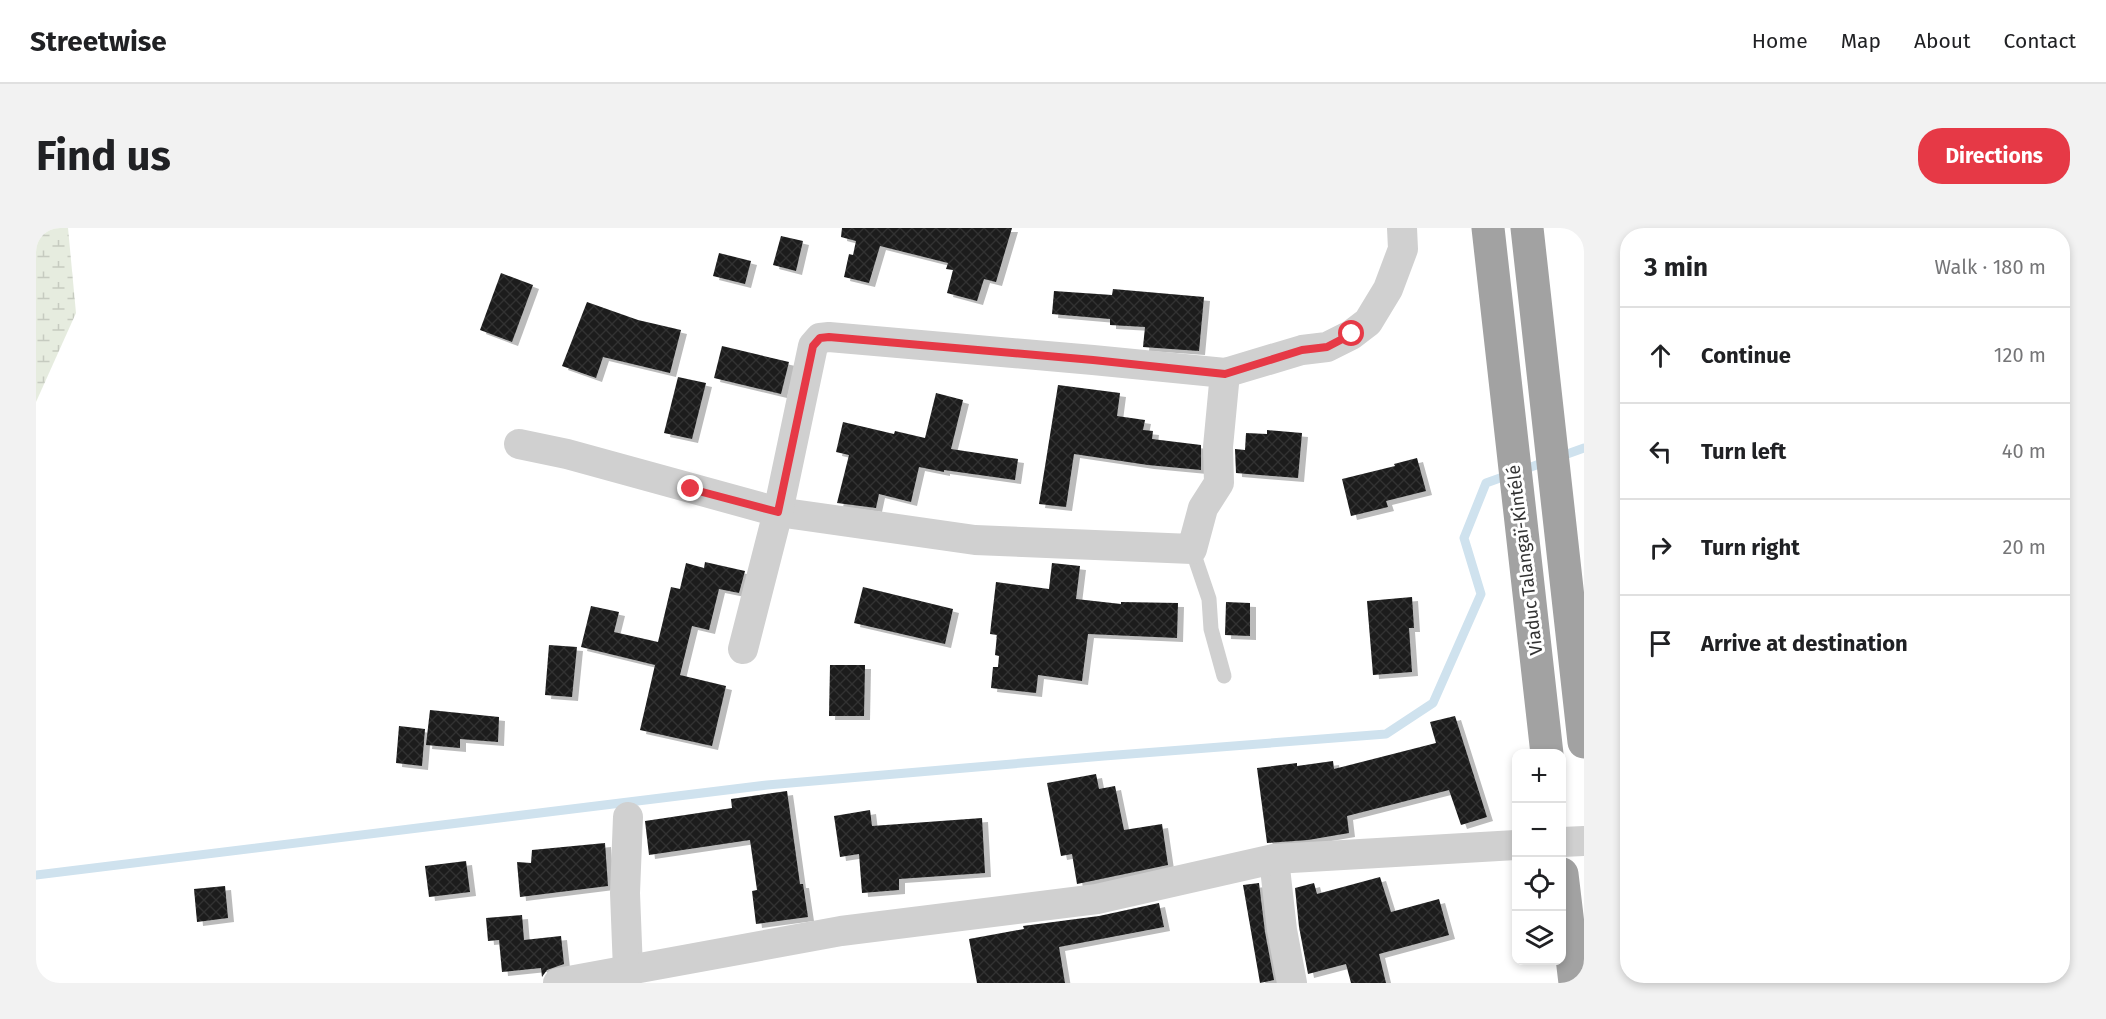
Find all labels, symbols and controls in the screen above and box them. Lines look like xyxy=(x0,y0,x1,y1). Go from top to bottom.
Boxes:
text: Streetwise xyxy=(30,25,167,58)
text: Home xyxy=(1752,28,1808,54)
text: Map xyxy=(1841,28,1881,54)
text: About xyxy=(1914,28,1971,54)
text: Contact xyxy=(2004,28,2076,54)
button: Directions xyxy=(1918,128,2070,184)
text: Find us xyxy=(36,131,171,181)
text: 3 min xyxy=(1644,252,1708,283)
text: Walk · 180 m xyxy=(1935,255,2046,279)
route start xyxy=(1338,320,1364,346)
icon: ahead xyxy=(1644,339,1677,372)
text: Continue xyxy=(1701,342,1791,369)
text: 120 m xyxy=(1994,343,2046,367)
icon: left xyxy=(1644,435,1677,468)
text: Turn left xyxy=(1701,438,1786,465)
text: 40 m xyxy=(2002,439,2046,463)
street label: Viaduc Talangaï-Kintélé xyxy=(1502,464,1548,656)
route end xyxy=(677,475,703,501)
icon: right xyxy=(1644,531,1677,564)
text: Turn right xyxy=(1701,534,1800,561)
text: 20 m xyxy=(2003,535,2046,559)
icon: arrive xyxy=(1644,627,1677,660)
text: Arrive at destination xyxy=(1701,630,1908,657)
map controls xyxy=(1512,749,1566,965)
button: + xyxy=(1512,749,1566,803)
button: − xyxy=(1512,803,1566,857)
button: locate xyxy=(1512,857,1566,911)
button: layers xyxy=(1512,911,1566,965)

